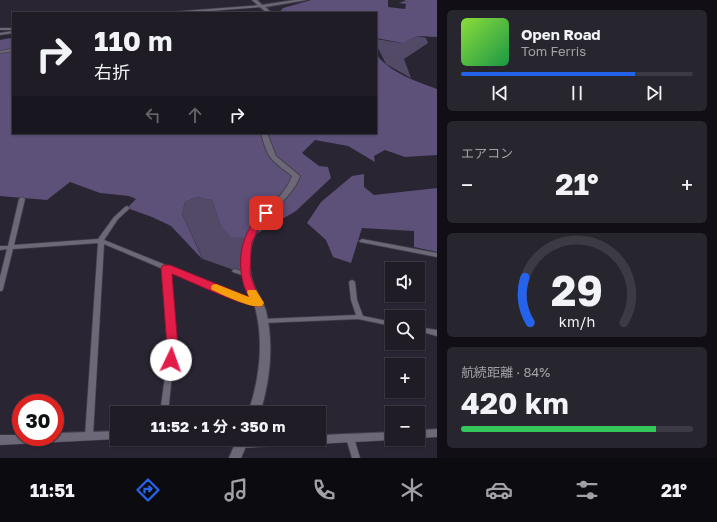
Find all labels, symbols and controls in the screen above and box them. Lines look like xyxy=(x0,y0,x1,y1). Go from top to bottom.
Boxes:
text: 110 m xyxy=(94,24,173,57)
text: Open Road xyxy=(521,25,601,43)
icon: right xyxy=(28,28,80,80)
text: Tom Ferris xyxy=(521,43,586,59)
text: 右折 xyxy=(94,61,130,83)
icon: previous xyxy=(489,82,511,104)
icon: pause xyxy=(566,82,588,104)
icon: next xyxy=(643,82,665,104)
icon: left xyxy=(142,104,164,126)
icon: ahead xyxy=(184,104,206,126)
icon: right xyxy=(226,104,248,126)
text: エアコン xyxy=(461,145,513,161)
text: 21° xyxy=(555,166,599,202)
text: − xyxy=(461,171,473,198)
text: + xyxy=(681,171,693,198)
pin xyxy=(249,196,283,230)
icon: arrive xyxy=(255,202,277,224)
map controls xyxy=(385,262,425,446)
button: sound xyxy=(385,262,425,302)
text: 29 xyxy=(551,264,603,314)
button: search xyxy=(385,310,425,350)
text: km/h xyxy=(559,312,595,329)
position arrow xyxy=(150,339,192,381)
button: + xyxy=(385,358,425,398)
text: 航続距離 · 84% xyxy=(461,364,550,380)
text: 420 km xyxy=(461,385,569,421)
speed limit sign: 30 xyxy=(12,394,64,446)
button: − xyxy=(385,406,425,446)
text: 11:52 · 1 分 · 350 m xyxy=(151,417,285,435)
icon: directions xyxy=(134,476,162,504)
icon: music xyxy=(222,476,250,504)
icon: phone xyxy=(310,476,338,504)
icon: climate xyxy=(398,476,426,504)
icon: car xyxy=(485,476,513,504)
icon: filters xyxy=(573,476,601,504)
text: 11:51 xyxy=(30,479,74,501)
text: 21° xyxy=(661,479,687,501)

